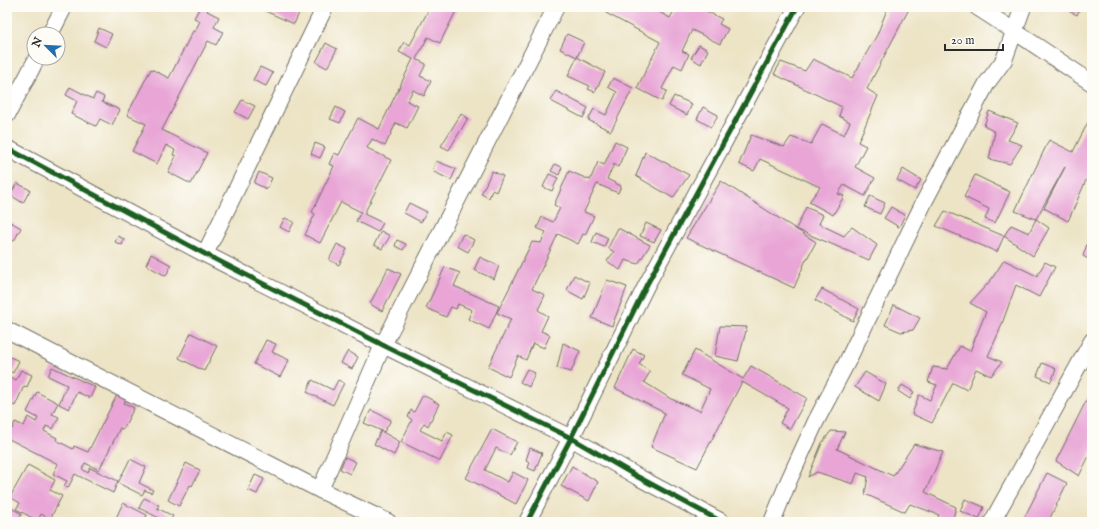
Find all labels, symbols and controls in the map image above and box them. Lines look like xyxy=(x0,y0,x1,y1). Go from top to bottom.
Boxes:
north arrow xyxy=(26,26,66,66)
scale bar xyxy=(945,26,1003,52)
text: 20 m xyxy=(951,33,974,48)
text: N xyxy=(29,35,46,50)

